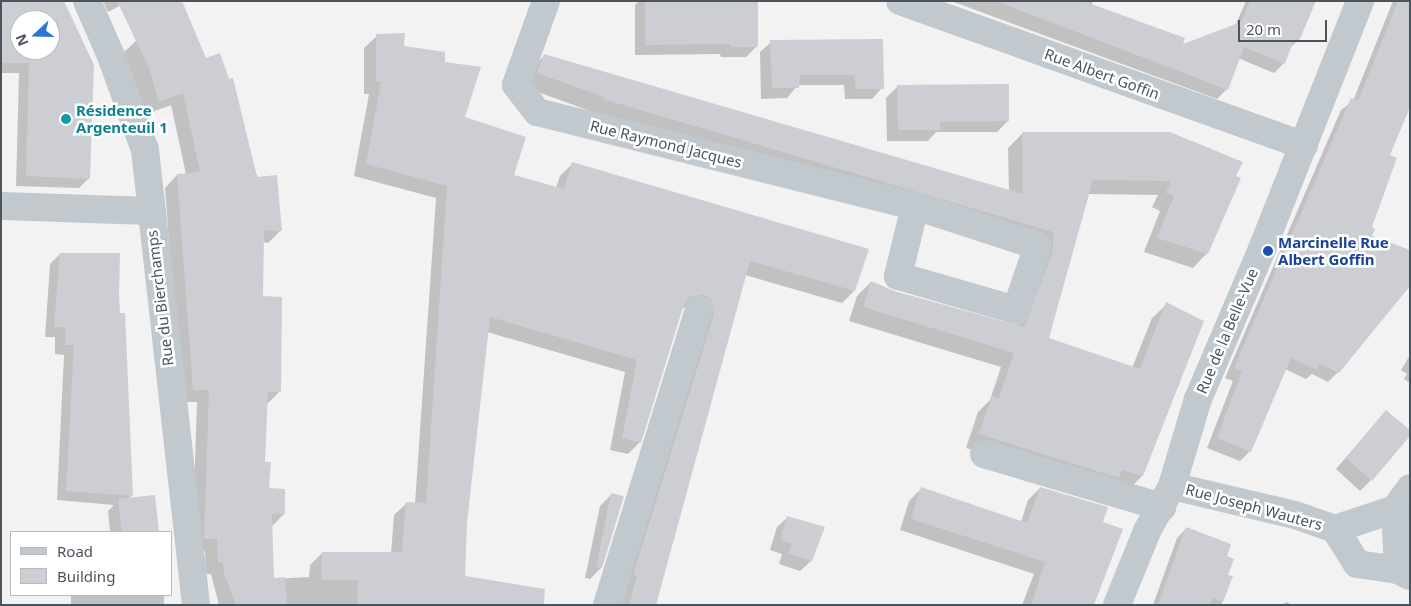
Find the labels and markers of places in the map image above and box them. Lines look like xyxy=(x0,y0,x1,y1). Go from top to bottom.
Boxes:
place label: Résidence Argenteuil 1 xyxy=(76,101,168,136)
marker: Résidence Argenteuil 1 xyxy=(60,113,72,125)
place label: Marcinelle Rue Albert Goffin xyxy=(1278,233,1389,268)
marker: Marcinelle Rue Albert Goffin xyxy=(1262,245,1274,257)

